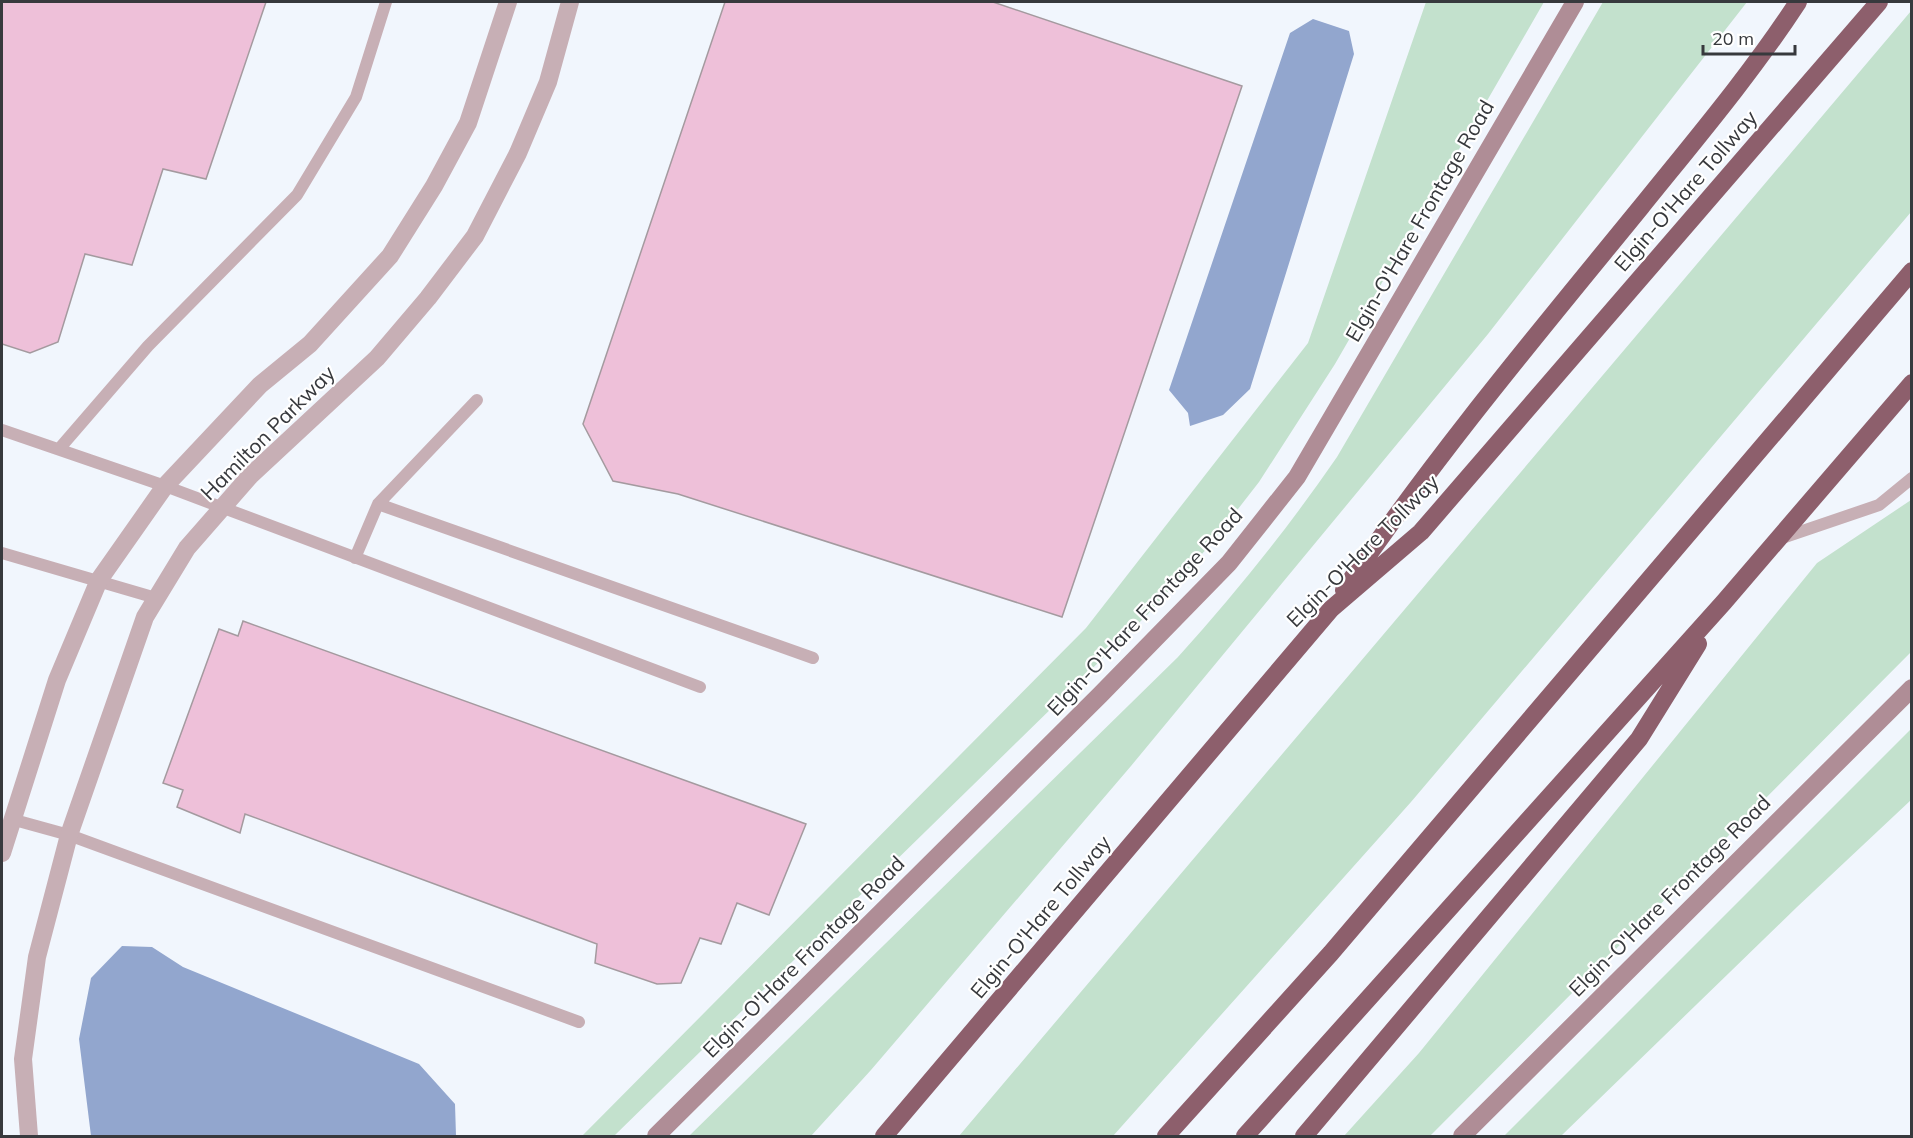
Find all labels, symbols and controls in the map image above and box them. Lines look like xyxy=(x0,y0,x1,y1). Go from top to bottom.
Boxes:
scale bar xyxy=(1703,18,1794,56)
text: 20 m xyxy=(1712,27,1754,50)
street label: Elgin-O'Hare Frontage Road xyxy=(1339,95,1499,346)
street label: Elgin-O'Hare Tollway xyxy=(1608,104,1762,276)
street label: Hamilton Parkway xyxy=(195,360,340,505)
street label: Elgin-O'Hare Tollway xyxy=(1281,469,1444,632)
street label: Elgin-O'Hare Frontage Road xyxy=(1041,502,1247,721)
street label: Elgin-O'Hare Frontage Road xyxy=(1563,789,1776,1002)
street label: Elgin-O'Hare Tollway xyxy=(964,829,1116,1003)
street label: Elgin-O'Hare Frontage Road xyxy=(697,850,910,1063)

